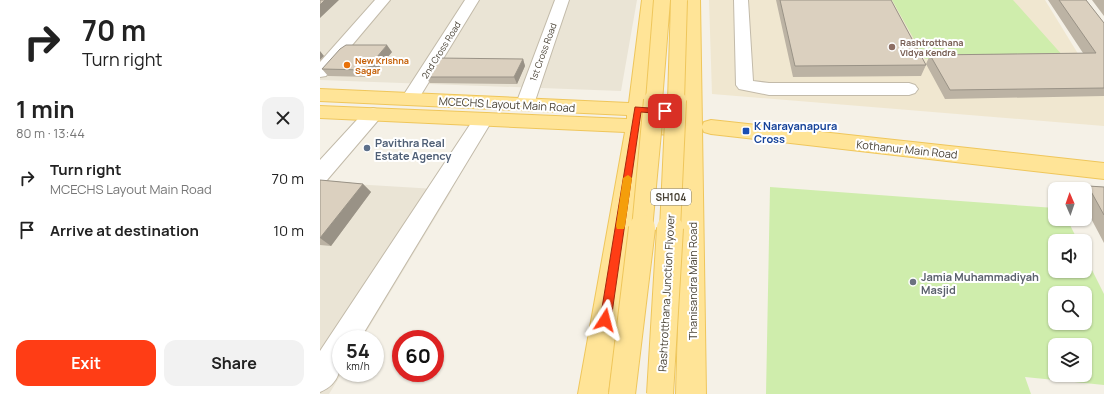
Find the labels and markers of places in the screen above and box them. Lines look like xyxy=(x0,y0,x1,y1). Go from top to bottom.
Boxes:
place label: Rashtrotthana Vidya Kendra xyxy=(900,36,963,59)
marker: Rashtrotthana Vidya Kendra xyxy=(887,42,897,52)
place label: New Krishna Sagar xyxy=(355,54,409,77)
marker: New Krishna Sagar xyxy=(342,60,352,70)
pin xyxy=(648,94,682,128)
place label: K Narayanapura Cross xyxy=(754,118,837,146)
marker: K Narayanapura Cross xyxy=(741,126,751,136)
place label: Pavithra Real Estate Agency xyxy=(375,135,452,163)
marker: Pavithra Real Estate Agency xyxy=(362,143,372,153)
place label: Jamia Muhammadiyah Masjid xyxy=(921,269,1039,297)
marker: Jamia Muhammadiyah Masjid xyxy=(908,277,918,287)

